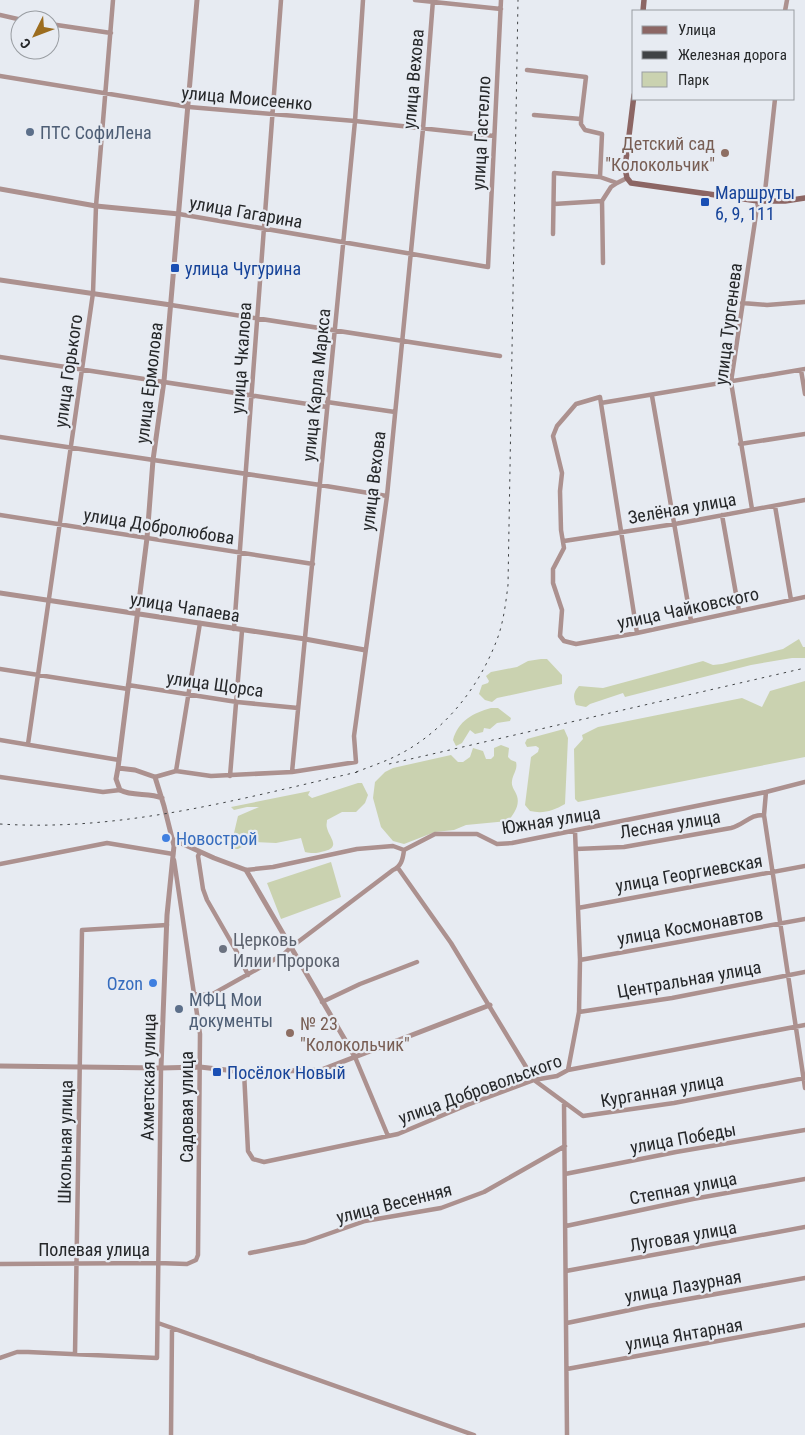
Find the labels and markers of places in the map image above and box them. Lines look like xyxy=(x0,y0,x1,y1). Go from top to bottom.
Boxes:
place label: ПТС СофиЛена xyxy=(40,122,152,143)
marker: ПТС СофиЛена xyxy=(24,126,36,138)
place label: Детский сад "Колокольчик" xyxy=(605,133,715,175)
marker: Детский сад "Колокольчик" xyxy=(719,147,731,159)
place label: Маршруты 6, 9, 111 xyxy=(715,182,795,224)
marker: Маршруты 6, 9, 111 xyxy=(699,196,711,208)
place label: улица Чугурина xyxy=(185,258,301,279)
marker: улица Чугурина xyxy=(169,262,181,274)
place label: Новострой xyxy=(176,828,257,849)
marker: Новострой xyxy=(160,832,172,844)
place label: Церковь Илии Пророка xyxy=(233,929,340,971)
marker: Церковь Илии Пророка xyxy=(217,943,229,955)
place label: Ozon xyxy=(107,973,143,994)
marker: Ozon xyxy=(147,977,159,989)
place label: МФЦ Мои документы xyxy=(189,989,273,1031)
marker: МФЦ Мои документы xyxy=(173,1003,185,1015)
place label: № 23 "Колокольчик" xyxy=(300,1013,410,1055)
marker: № 23 "Колокольчик" xyxy=(284,1027,296,1039)
place label: Посёлок Новый xyxy=(227,1062,346,1083)
marker: Посёлок Новый xyxy=(211,1066,223,1078)

